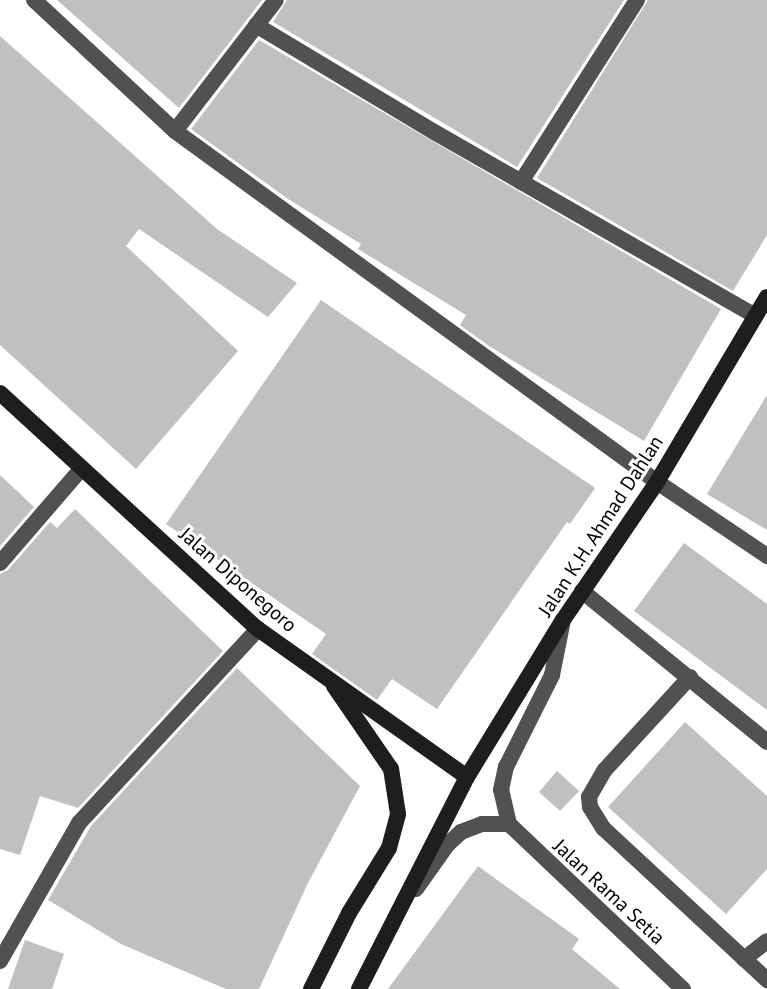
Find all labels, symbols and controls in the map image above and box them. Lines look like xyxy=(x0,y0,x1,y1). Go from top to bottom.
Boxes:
street label: Jalan K.H. Ahmad Dahlan xyxy=(533,430,669,622)
street label: Jalan Diponegoro xyxy=(174,523,302,637)
street label: Jalan Rama Setia xyxy=(548,834,670,950)

